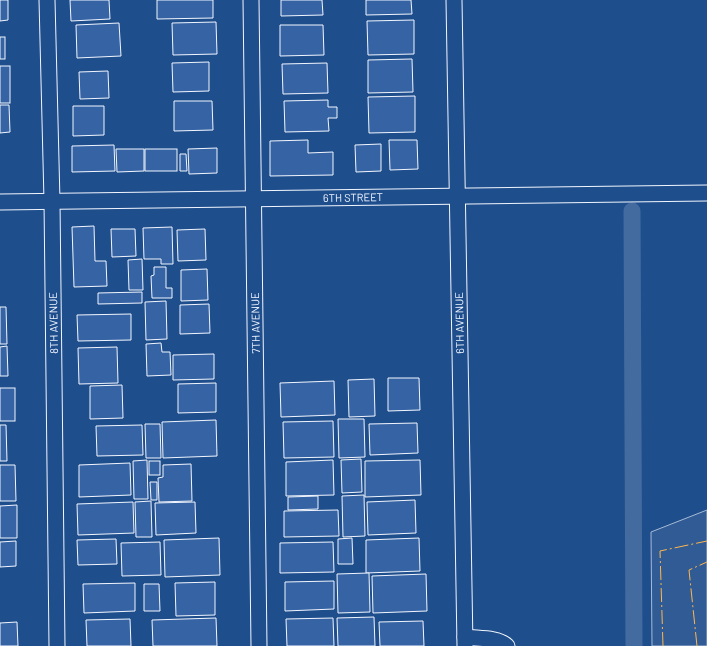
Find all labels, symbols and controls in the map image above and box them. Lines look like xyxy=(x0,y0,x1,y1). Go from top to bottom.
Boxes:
street label: 6TH STREET xyxy=(323,190,383,204)
street label: 8TH AVENUE xyxy=(46,292,60,354)
street label: 7TH AVENUE xyxy=(248,292,262,354)
street label: 6TH AVENUE xyxy=(452,292,466,354)

